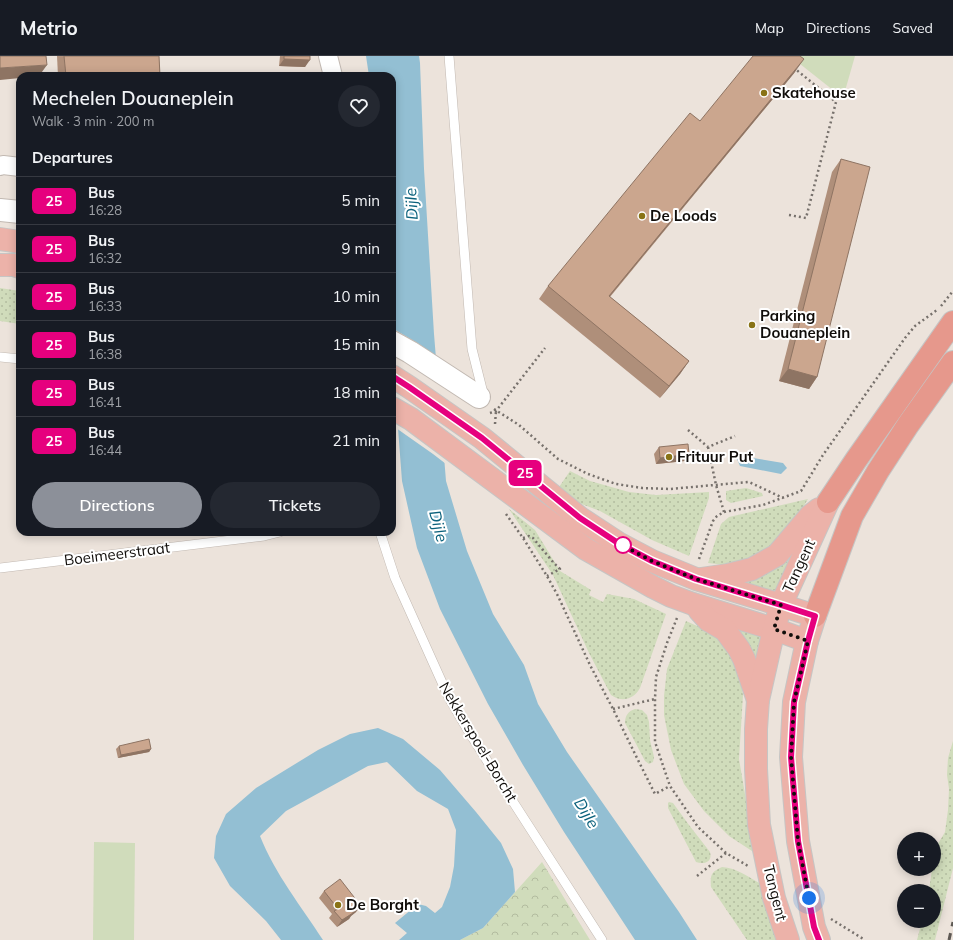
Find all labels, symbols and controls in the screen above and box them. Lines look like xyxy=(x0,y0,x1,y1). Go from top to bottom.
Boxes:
text: Metrio xyxy=(20,16,78,40)
text: Map xyxy=(755,19,784,37)
text: Directions xyxy=(806,19,871,37)
text: Saved xyxy=(893,19,933,37)
place label: Skatehouse xyxy=(772,83,856,102)
button: heart xyxy=(338,85,380,127)
text: Mechelen Douaneplein xyxy=(32,86,234,110)
marker: Skatehouse xyxy=(759,88,769,98)
text: Walk · 3 min · 200 m xyxy=(32,113,154,129)
text: Departures xyxy=(32,148,113,167)
text: Bus xyxy=(88,183,115,202)
water label: Dijle xyxy=(400,187,422,221)
text: 5 min xyxy=(342,191,380,210)
text: 25 xyxy=(46,192,62,210)
text: 16:28 xyxy=(88,202,122,218)
place label: De Loods xyxy=(650,206,717,225)
marker: De Loods xyxy=(637,211,647,221)
text: Bus xyxy=(88,231,115,250)
text: 9 min xyxy=(342,239,380,258)
text: 25 xyxy=(46,240,62,258)
text: 16:32 xyxy=(88,250,122,266)
text: Bus xyxy=(88,279,115,298)
text: 10 min xyxy=(333,287,380,306)
text: 25 xyxy=(46,288,62,306)
text: 16:33 xyxy=(88,298,122,314)
place label: Parking Douaneplein xyxy=(760,306,850,342)
marker: Parking Douaneplein xyxy=(747,320,757,330)
text: Bus xyxy=(88,327,115,346)
text: 15 min xyxy=(333,335,380,354)
text: 25 xyxy=(46,336,62,354)
text: 16:38 xyxy=(88,346,122,362)
text: Bus xyxy=(88,375,115,394)
text: 18 min xyxy=(333,383,380,402)
text: 25 xyxy=(46,384,62,402)
text: 16:41 xyxy=(88,394,122,410)
text: Bus xyxy=(88,423,115,442)
text: 21 min xyxy=(333,431,380,450)
text: 25 xyxy=(46,432,62,450)
text: 16:44 xyxy=(88,442,122,458)
place label: Frituur Put xyxy=(677,447,754,466)
marker: Frituur Put xyxy=(664,452,674,462)
line badge: 25 xyxy=(507,460,543,486)
text: 25 xyxy=(517,464,533,482)
button: Directions xyxy=(32,482,202,528)
button: Tickets xyxy=(210,482,380,528)
water label: Dijle xyxy=(425,508,453,544)
unlabelled marker xyxy=(614,536,632,554)
street label: Tangent xyxy=(778,536,819,596)
street label: Boeimeerstraat xyxy=(63,538,171,569)
street label: Nekkerspoel-Borcht xyxy=(435,678,522,805)
water label: Dijle xyxy=(570,794,604,832)
map controls xyxy=(897,832,941,928)
button: + xyxy=(897,832,941,876)
street label: Tangent xyxy=(759,863,792,923)
button: − xyxy=(897,884,941,928)
your location xyxy=(799,888,819,908)
place label: De Borght xyxy=(346,895,419,914)
marker: De Borght xyxy=(333,900,343,910)

